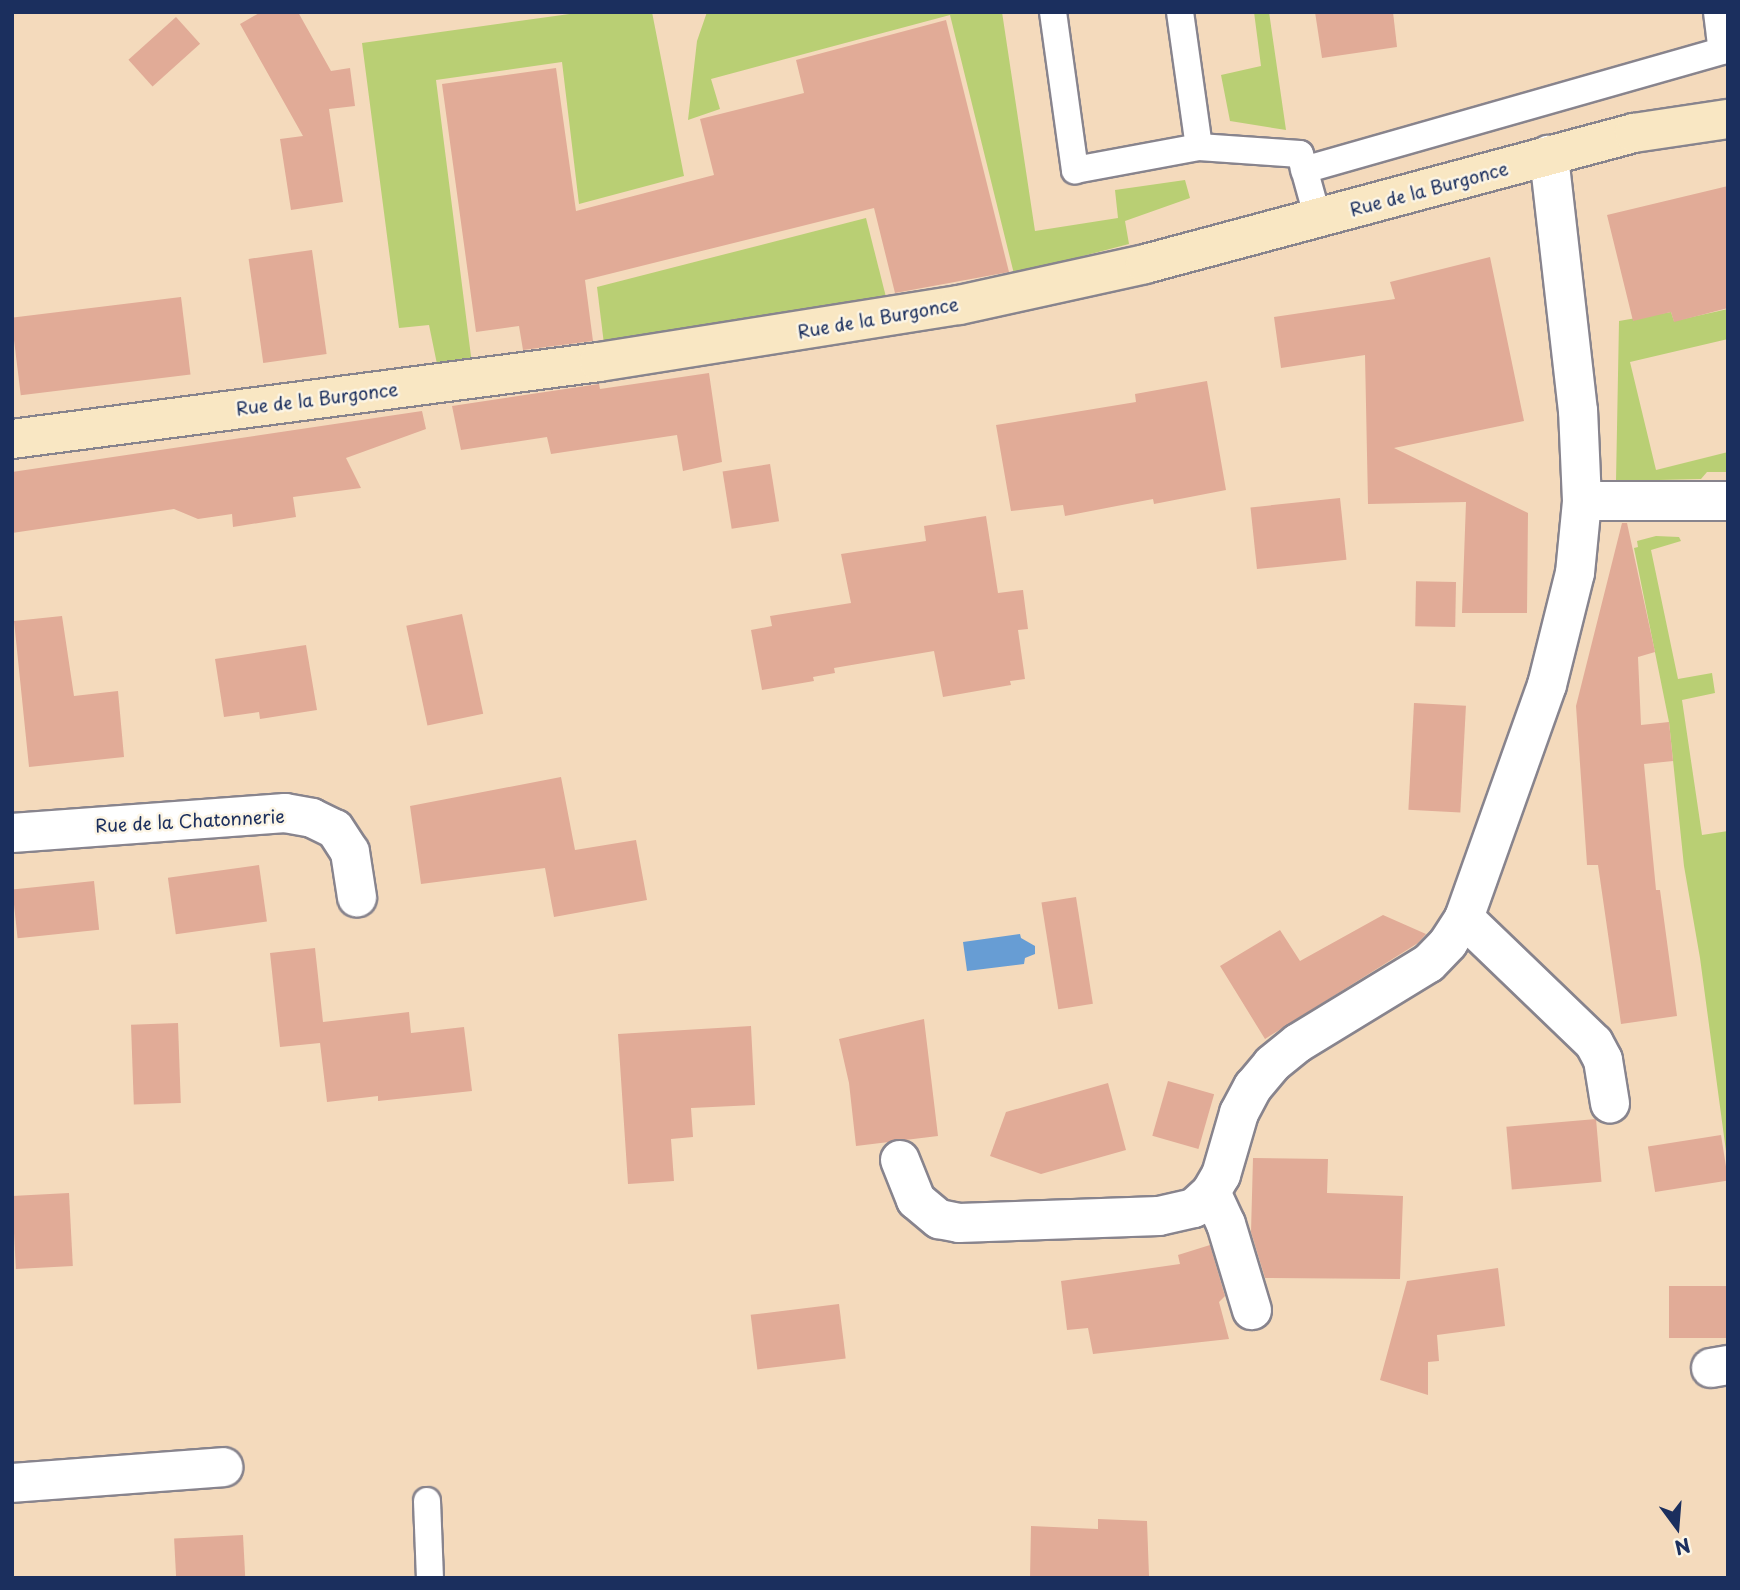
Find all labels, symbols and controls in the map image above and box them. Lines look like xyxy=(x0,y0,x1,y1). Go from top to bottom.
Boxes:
street label: Rue de la Burgonce xyxy=(1345,157,1513,221)
street label: Rue de la Burgonce xyxy=(794,293,962,343)
street label: Rue de la Burgonce xyxy=(233,378,401,420)
street label: Rue de la Chatonnerie xyxy=(93,805,287,837)
north arrow xyxy=(1642,1492,1712,1562)
text: N xyxy=(1672,1532,1694,1563)

